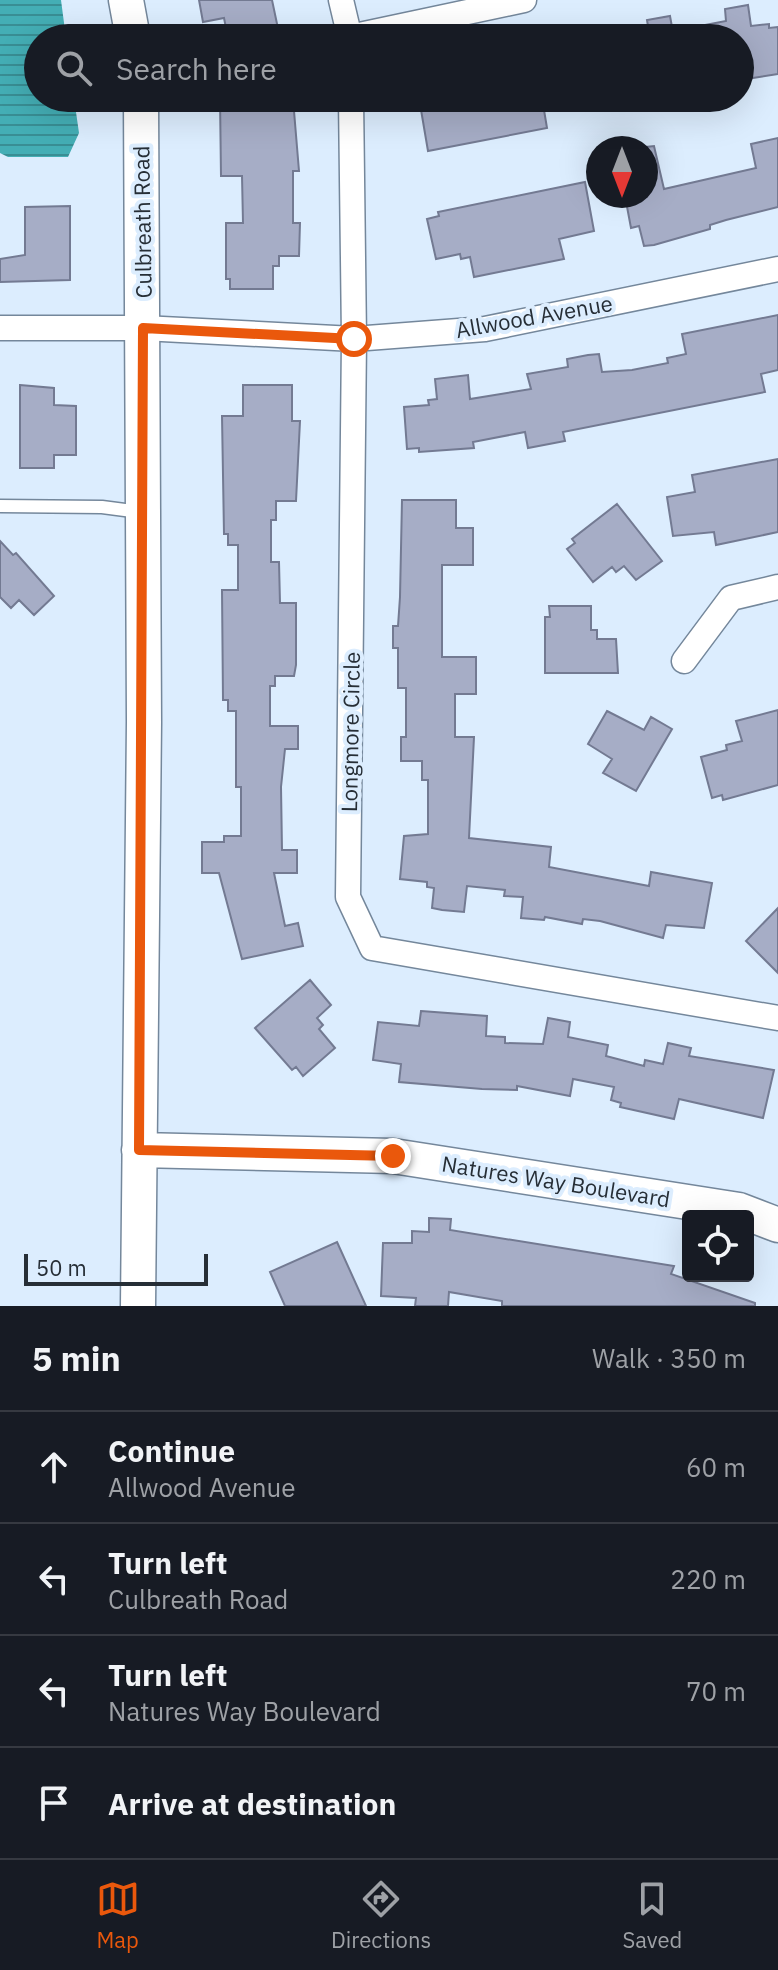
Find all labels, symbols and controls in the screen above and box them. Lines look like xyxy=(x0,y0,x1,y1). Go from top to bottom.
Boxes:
search box xyxy=(24,24,754,112)
icon: search xyxy=(52,46,96,90)
text: Search here xyxy=(116,49,277,88)
north arrow xyxy=(586,136,658,208)
street label: Culbreath Road xyxy=(126,145,158,299)
street label: Allwood Avenue xyxy=(453,288,615,344)
route start xyxy=(336,321,372,357)
street label: Longmore Circle xyxy=(334,652,366,812)
route end xyxy=(375,1138,411,1174)
street label: Natures Way Boulevard xyxy=(440,1149,672,1213)
map controls xyxy=(682,1210,754,1282)
button: locate xyxy=(682,1210,754,1282)
scale bar xyxy=(24,1250,208,1286)
text: 50 m xyxy=(36,1253,87,1282)
text: 5 min xyxy=(32,1336,121,1380)
text: Walk · 350 m xyxy=(592,1341,746,1375)
text: Continue xyxy=(108,1431,235,1470)
icon: ahead xyxy=(32,1445,76,1489)
text: 60 m xyxy=(686,1450,746,1484)
text: Allwood Avenue xyxy=(108,1470,296,1504)
text: Turn left xyxy=(108,1543,227,1582)
icon: left xyxy=(32,1557,76,1601)
text: 220 m xyxy=(670,1562,746,1596)
text: Culbreath Road xyxy=(108,1582,288,1616)
text: Turn left xyxy=(108,1655,227,1694)
icon: left xyxy=(32,1669,76,1713)
text: 70 m xyxy=(686,1674,746,1708)
text: Natures Way Boulevard xyxy=(108,1694,381,1728)
icon: arrive xyxy=(32,1781,76,1825)
text: Arrive at destination xyxy=(108,1784,396,1823)
tab: Map xyxy=(96,1877,140,1954)
tab: Directions xyxy=(331,1877,431,1954)
tab: Saved xyxy=(622,1877,682,1954)

